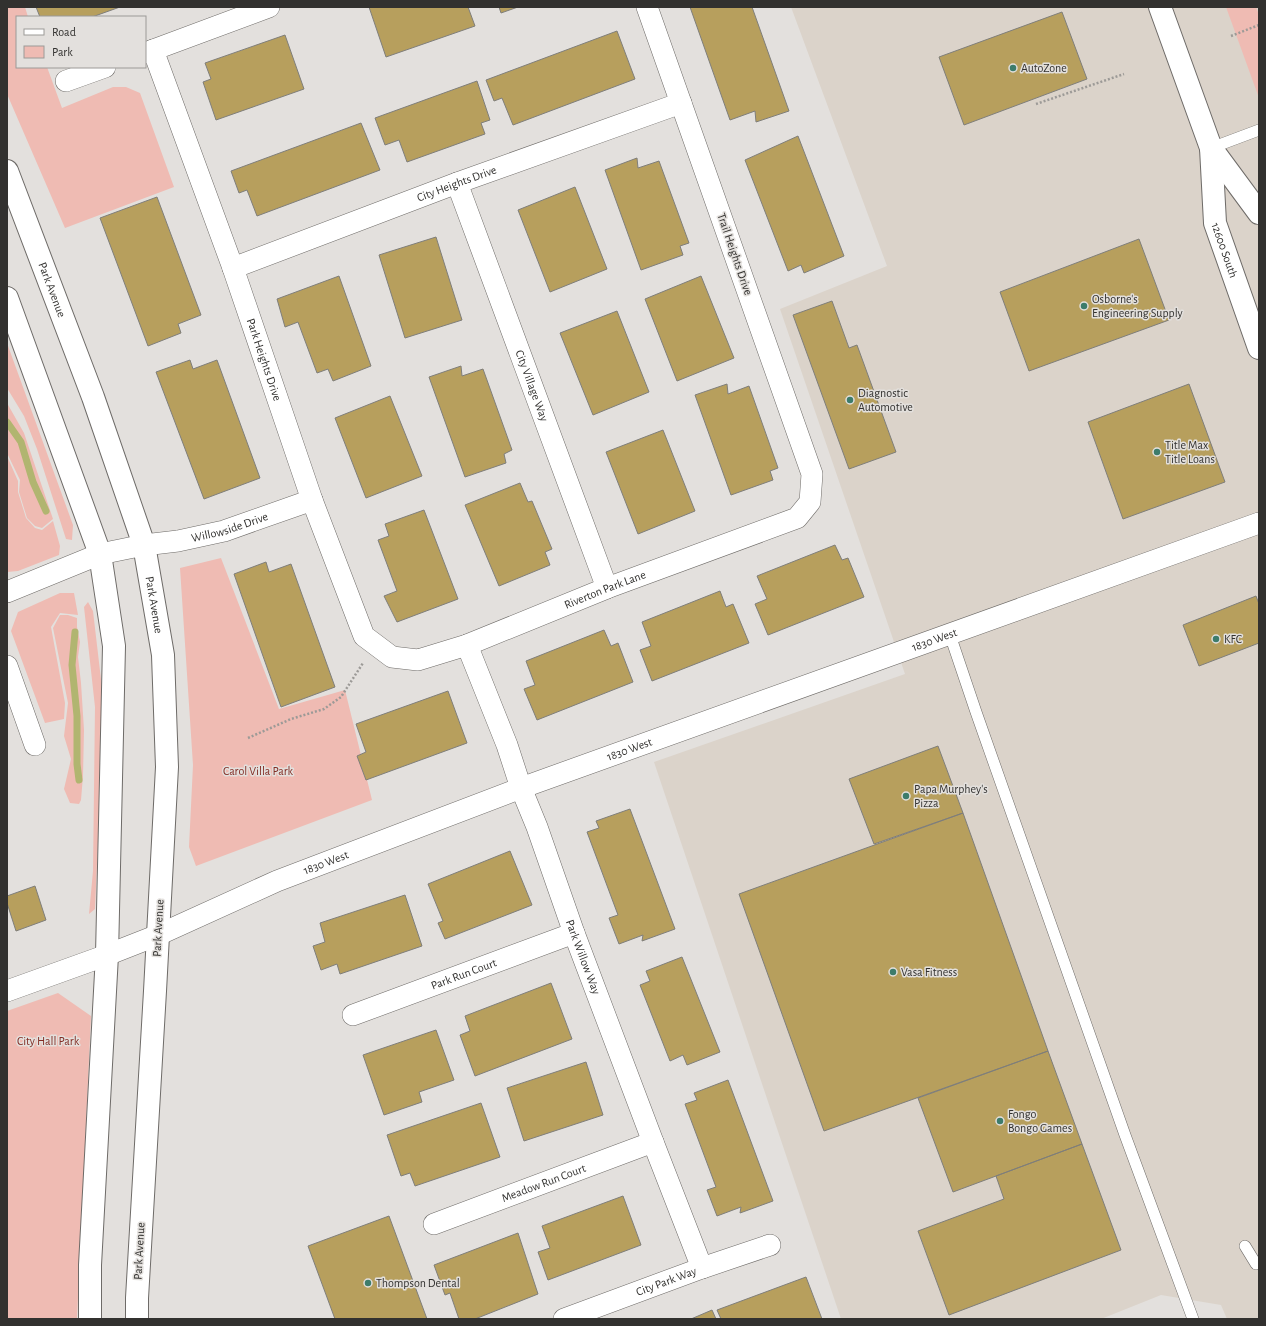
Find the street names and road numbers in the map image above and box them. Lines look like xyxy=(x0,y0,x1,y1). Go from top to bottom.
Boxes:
street label: City Heights Drive xyxy=(415,163,498,204)
street label: Trail Heights Drive xyxy=(715,211,755,297)
street label: 12600 South xyxy=(1209,221,1240,279)
street label: Park Avenue xyxy=(36,261,68,319)
street label: Park Heights Drive xyxy=(245,317,284,403)
street label: City Village Way xyxy=(513,348,551,423)
street label: Willowside Drive xyxy=(190,510,269,544)
street label: Riverton Park Lane xyxy=(562,568,647,611)
street label: Park Avenue xyxy=(143,575,165,634)
street label: 1830 West xyxy=(910,626,959,653)
street label: 1830 West xyxy=(605,735,654,763)
street label: 1830 West xyxy=(302,848,350,876)
street label: Park Avenue xyxy=(150,899,166,957)
street label: Park Willow Way xyxy=(564,918,603,996)
street label: Park Run Court xyxy=(429,956,498,992)
street label: Meadow Run Court xyxy=(500,1162,587,1204)
street label: Park Avenue xyxy=(131,1222,147,1280)
street label: City Park Way xyxy=(634,1265,698,1298)

